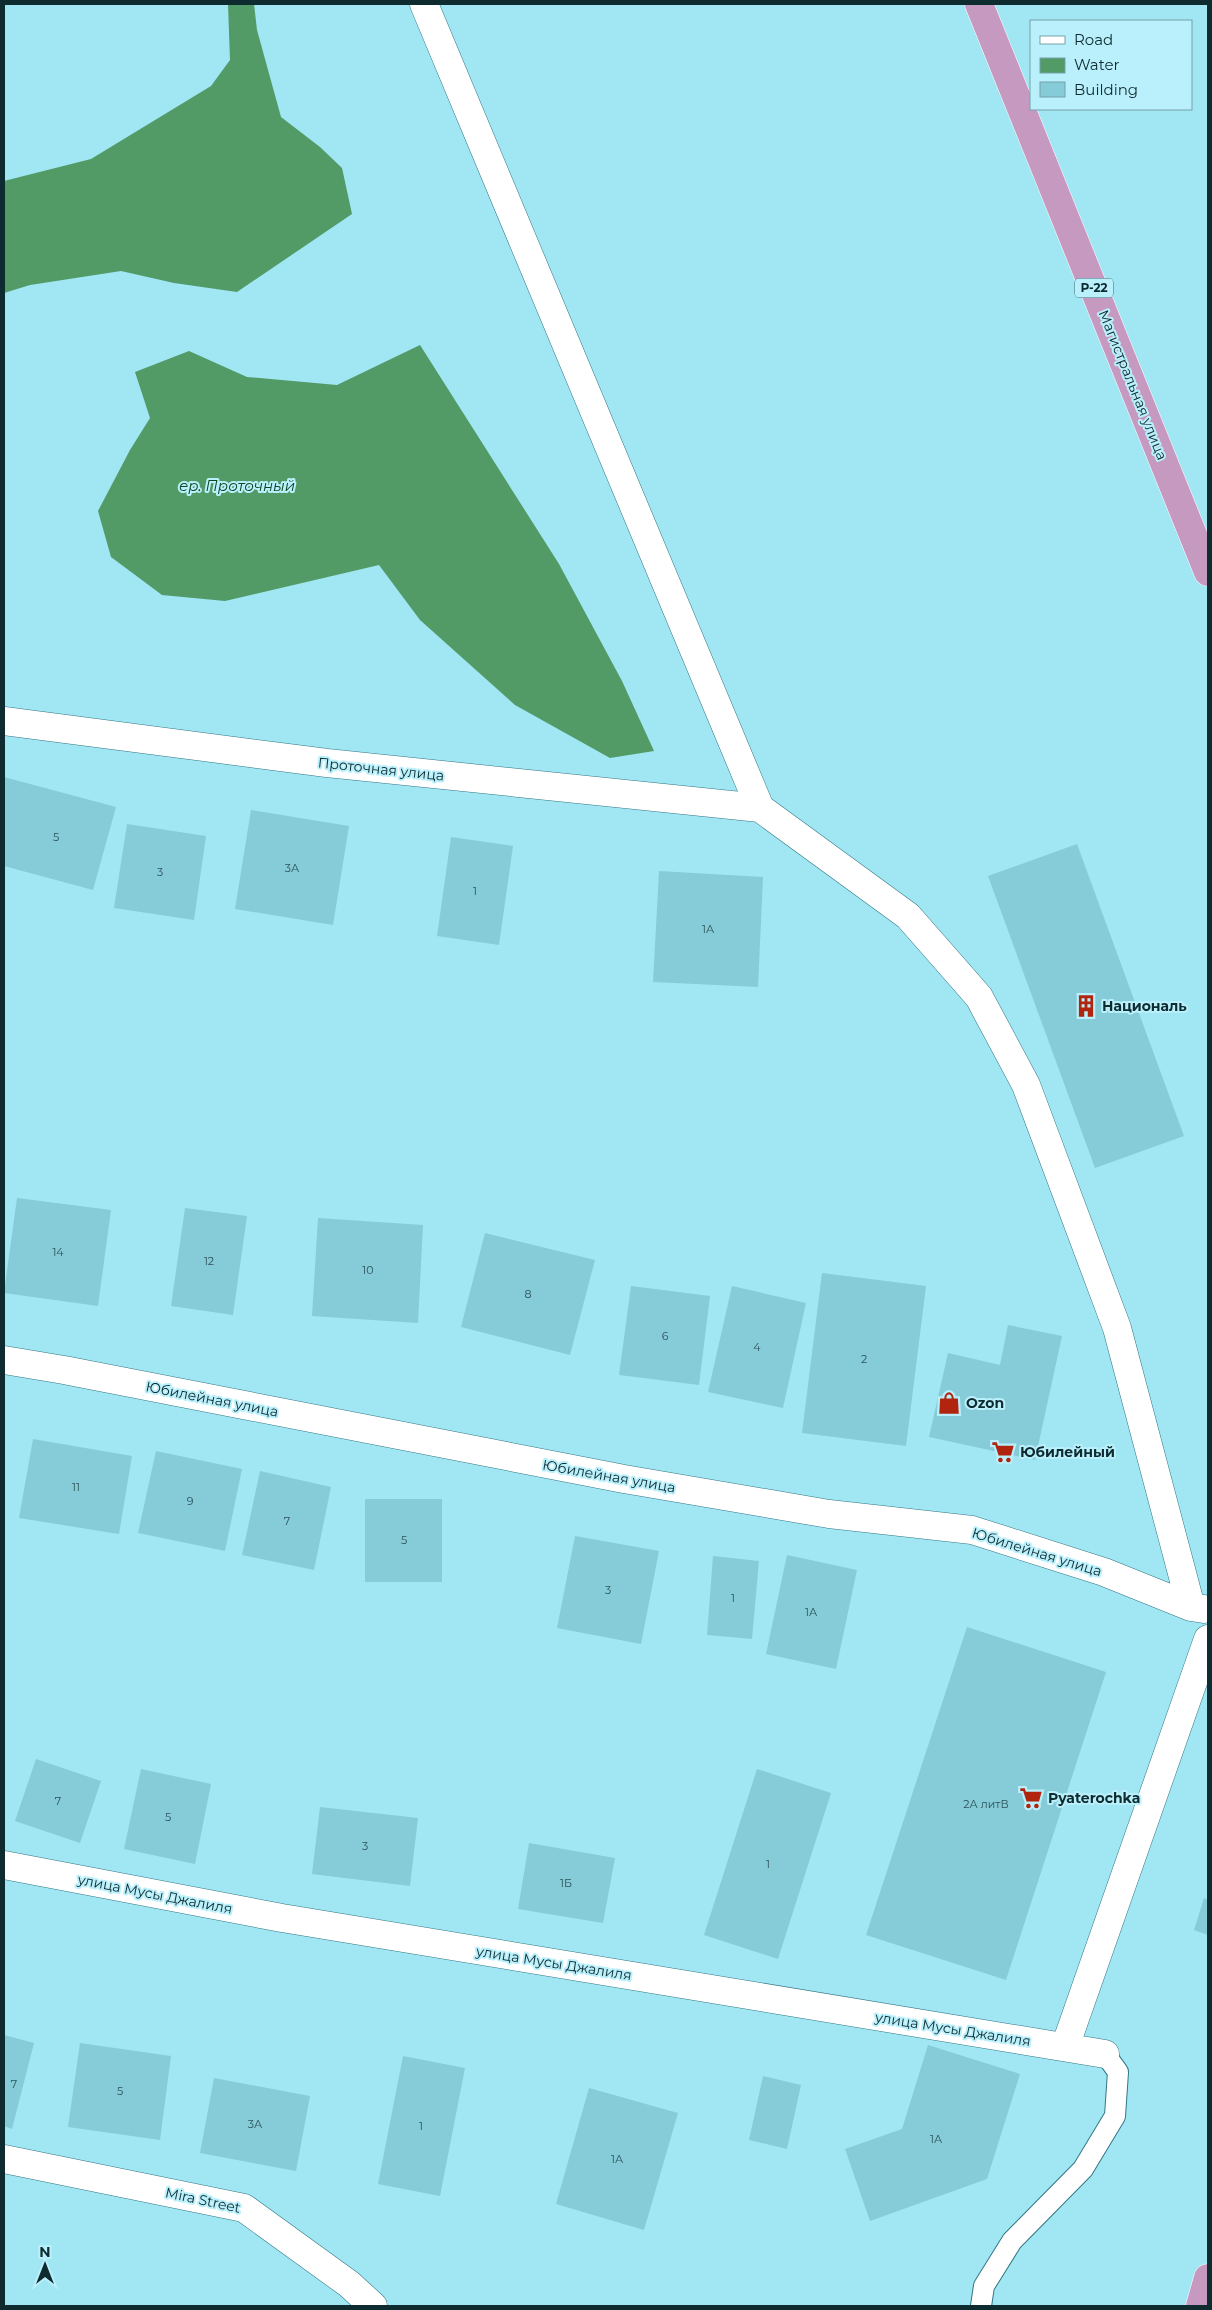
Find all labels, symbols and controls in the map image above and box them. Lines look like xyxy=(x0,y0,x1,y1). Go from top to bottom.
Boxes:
legend xyxy=(1030,20,1192,110)
text: Road xyxy=(1074,30,1113,49)
text: Water xyxy=(1074,55,1120,74)
text: Building xyxy=(1074,80,1138,99)
road number: Р-22 xyxy=(1075,278,1113,298)
street label: Магистральная улица xyxy=(1095,307,1171,463)
water label: ер. Проточный xyxy=(179,476,295,495)
street label: Проточная улица xyxy=(317,753,445,785)
house number: 5 xyxy=(53,830,59,844)
house number: 3А xyxy=(285,861,300,875)
house number: 3 xyxy=(157,865,163,879)
house number: 1 xyxy=(473,884,477,898)
house number: 1А xyxy=(702,922,715,936)
building icon: Националь xyxy=(1073,993,1099,1019)
place label: Националь xyxy=(1102,997,1187,1015)
house number: 14 xyxy=(52,1245,64,1259)
house number: 12 xyxy=(204,1254,214,1268)
house number: 10 xyxy=(362,1263,374,1277)
house number: 8 xyxy=(524,1287,532,1301)
house number: 6 xyxy=(662,1329,669,1343)
house number: 4 xyxy=(753,1340,761,1354)
house number: 2 xyxy=(861,1352,867,1366)
street label: Юбилейная улица xyxy=(144,1377,280,1421)
shop icon: Ozon xyxy=(936,1390,962,1416)
place label: Ozon xyxy=(966,1394,1004,1412)
supermarket icon: Юбилейный xyxy=(990,1439,1016,1465)
place label: Юбилейный xyxy=(1020,1443,1115,1461)
street label: Юбилейная улица xyxy=(541,1455,677,1497)
house number: 11 xyxy=(72,1480,80,1494)
house number: 9 xyxy=(187,1494,194,1508)
house number: 7 xyxy=(284,1514,290,1528)
street label: Юбилейная улица xyxy=(970,1524,1104,1580)
house number: 5 xyxy=(401,1533,407,1547)
house number: 3 xyxy=(605,1583,611,1597)
house number: 1 xyxy=(731,1591,735,1605)
house number: 1А xyxy=(805,1605,818,1619)
supermarket icon: Pyaterochka xyxy=(1018,1785,1044,1811)
place label: Pyaterochka xyxy=(1048,1789,1140,1807)
house number: 7 xyxy=(55,1794,61,1808)
house number: 2А литВ xyxy=(963,1797,1009,1811)
house number: 5 xyxy=(165,1810,171,1824)
house number: 3 xyxy=(362,1839,368,1853)
house number: 1 xyxy=(766,1857,770,1871)
street label: улица Мусы Джалиля xyxy=(75,1870,234,1918)
house number: 1Б xyxy=(560,1876,572,1890)
street label: улица Мусы Джалиля xyxy=(474,1942,633,1984)
street label: улица Мусы Джалиля xyxy=(873,2008,1032,2050)
house number: 7 xyxy=(11,2077,17,2091)
house number: 5 xyxy=(117,2084,123,2098)
house number: 3А xyxy=(248,2117,263,2131)
house number: 1 xyxy=(419,2119,423,2133)
house number: 1А xyxy=(930,2132,943,2146)
house number: 1А xyxy=(611,2152,624,2166)
street label: Mira Street xyxy=(164,2183,243,2217)
north arrow xyxy=(20,2240,70,2290)
text: N xyxy=(39,2243,51,2261)

